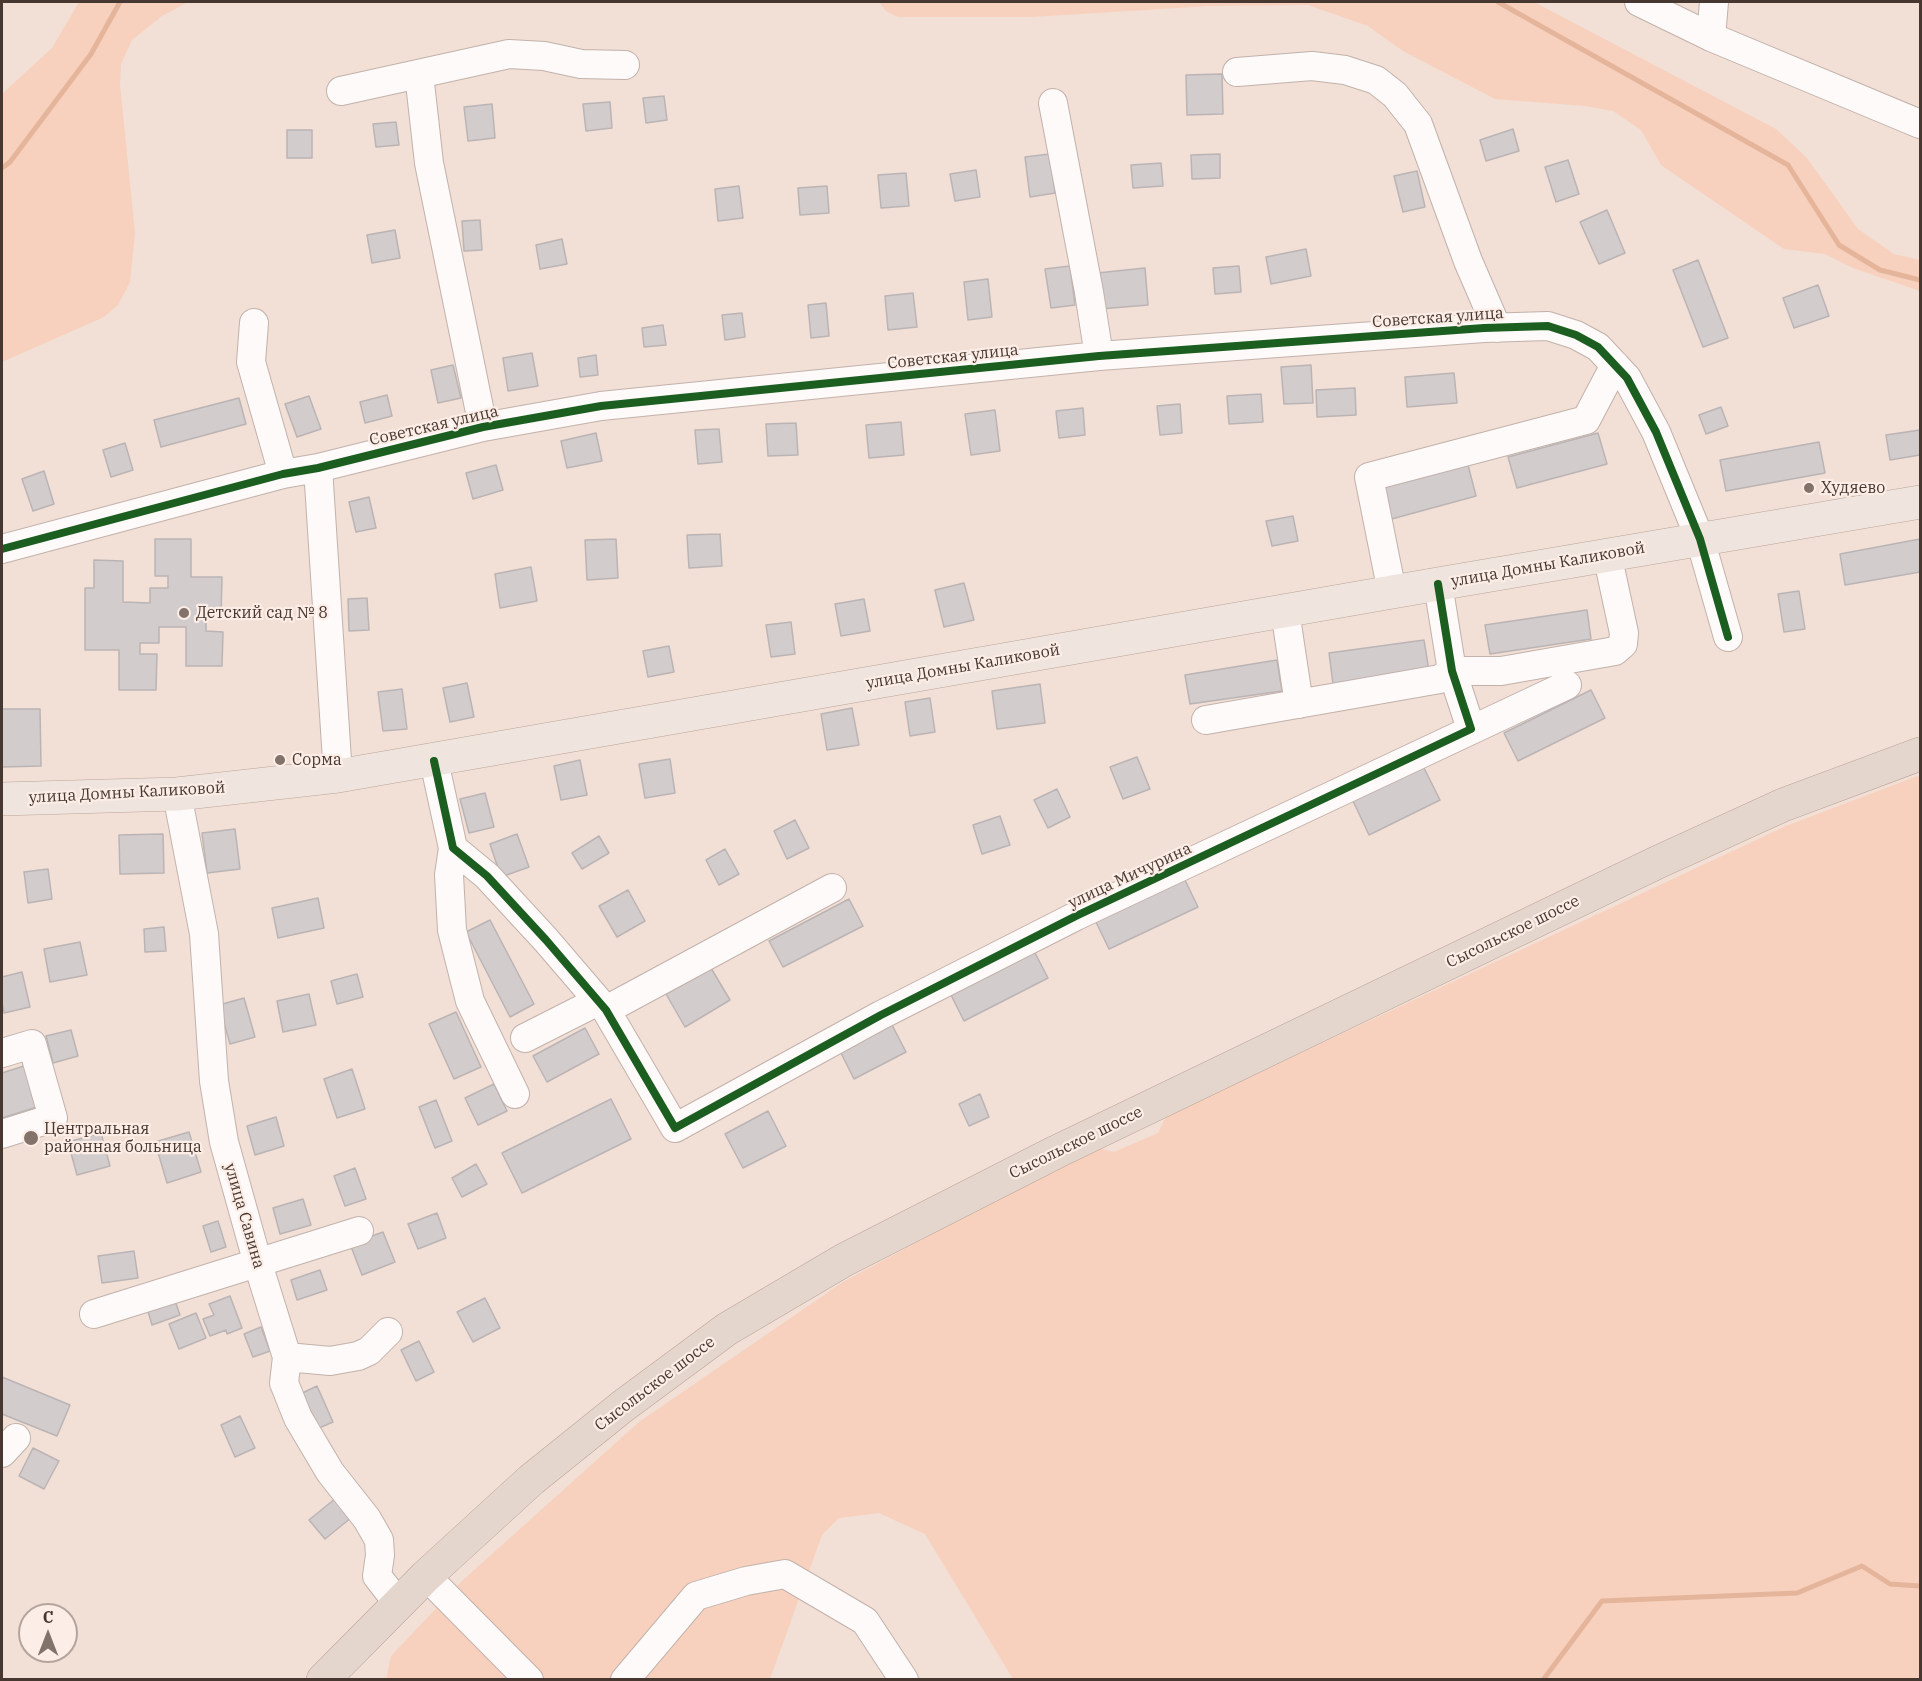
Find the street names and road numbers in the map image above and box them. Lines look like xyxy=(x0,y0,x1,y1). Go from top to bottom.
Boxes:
street label: Советская улица xyxy=(1372,304,1504,332)
street label: Советская улица xyxy=(886,341,1020,373)
street label: Советская улица xyxy=(368,402,500,450)
street label: улица Домны Каликовой xyxy=(1449,538,1647,592)
street label: улица Домны Каликовой xyxy=(864,640,1062,694)
street label: улица Домны Каликовой xyxy=(28,778,226,808)
street label: улица Мичурина xyxy=(1065,839,1195,913)
street label: Сысольское шоссе xyxy=(1443,891,1583,973)
street label: Сысольское шоссе xyxy=(1006,1102,1146,1184)
street label: улица Савина xyxy=(220,1161,268,1271)
street label: Сысольское шоссе xyxy=(591,1333,719,1435)

